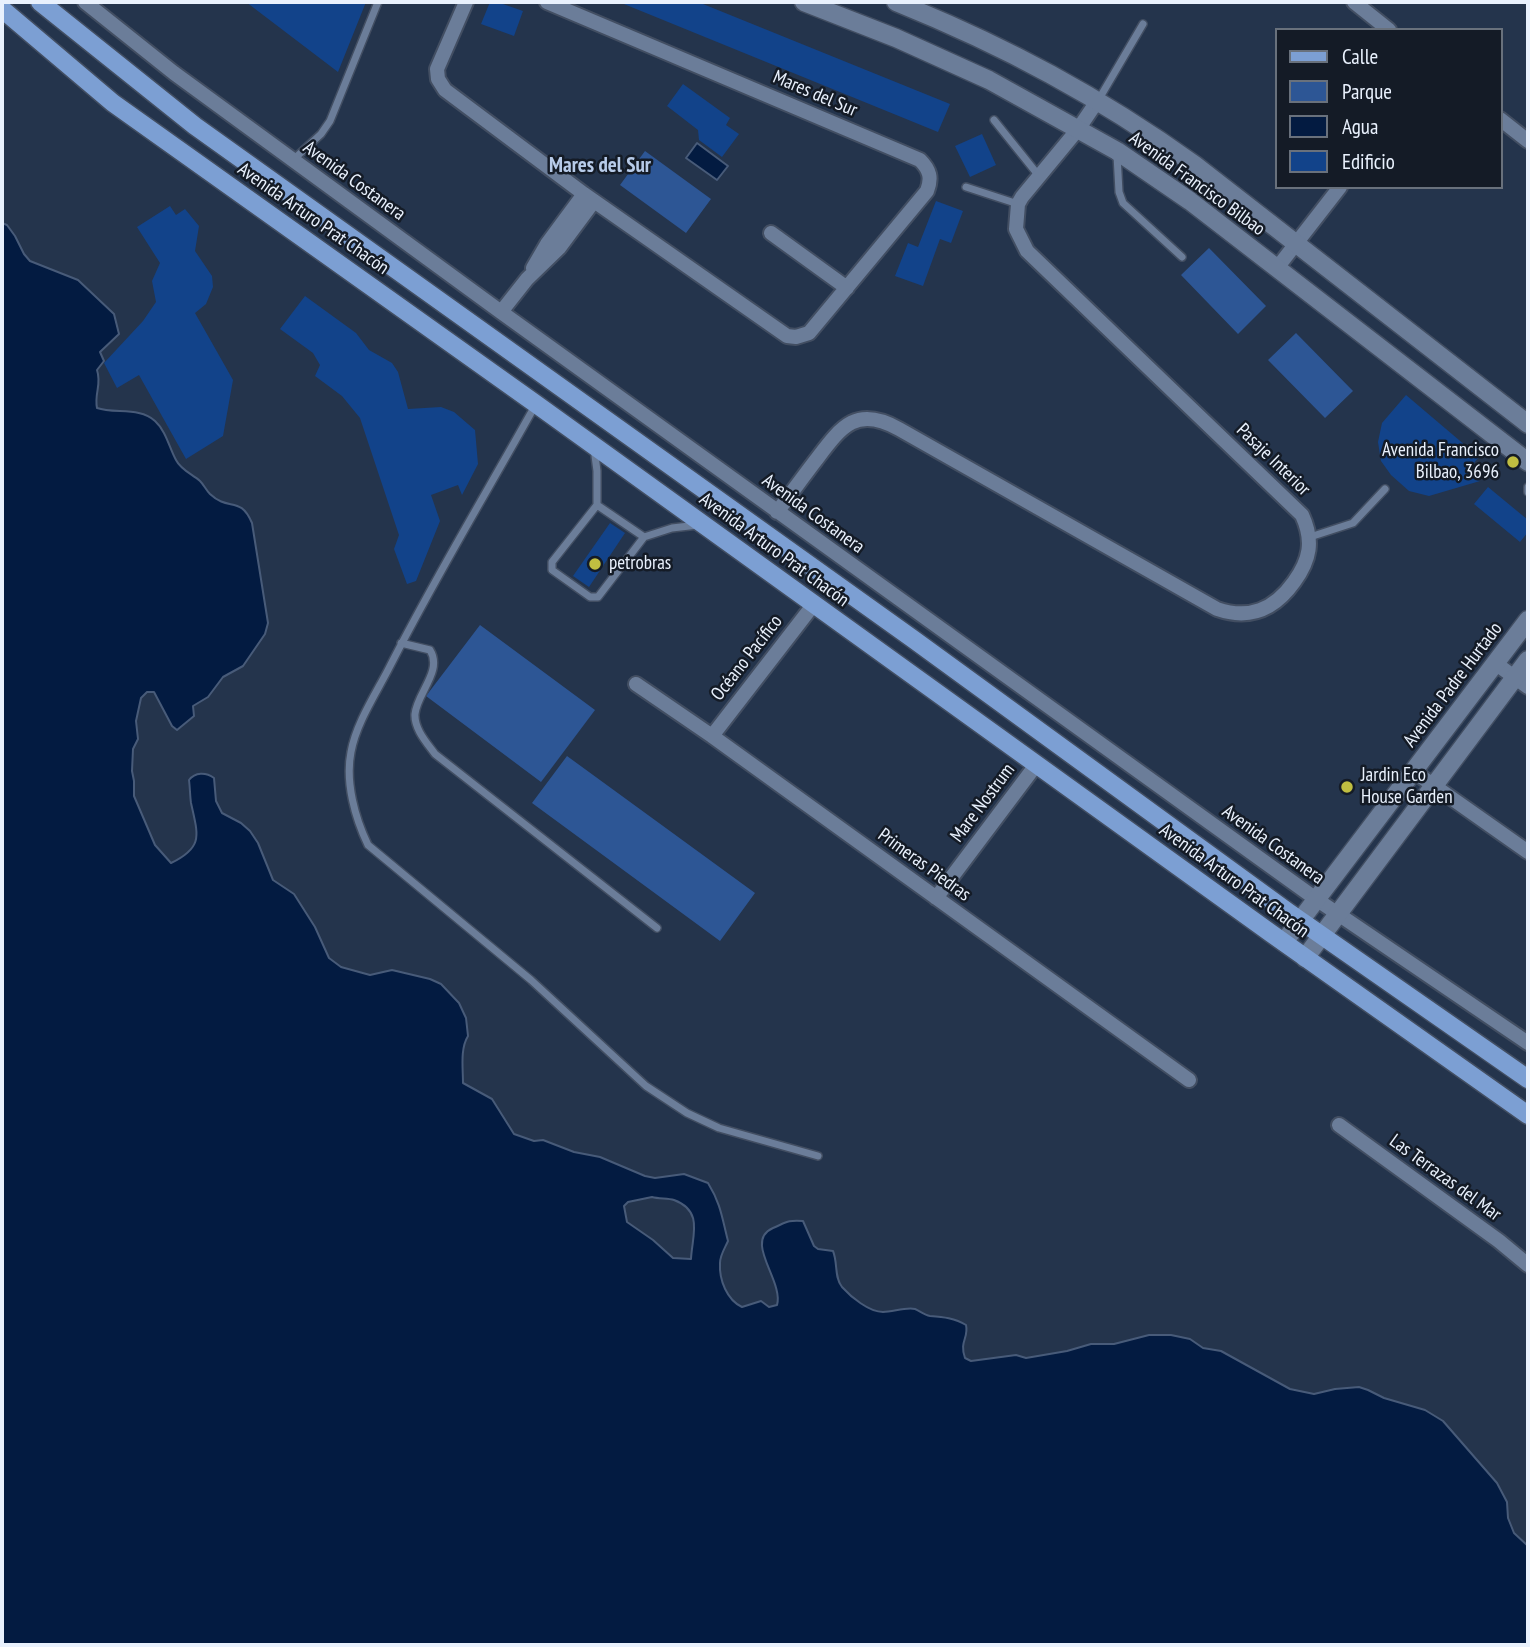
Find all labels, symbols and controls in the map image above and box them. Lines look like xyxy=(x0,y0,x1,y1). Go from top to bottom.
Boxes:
legend xyxy=(1274,28,1502,189)
text: Calle xyxy=(1342,43,1378,70)
street label: Mares del Sur xyxy=(769,66,861,122)
text: Parque xyxy=(1342,78,1392,105)
text: Agua xyxy=(1342,113,1378,140)
street label: Avenida Francisco Bilbao xyxy=(1125,127,1269,241)
street label: Avenida Costanera xyxy=(299,136,409,226)
text: Edificio xyxy=(1342,148,1395,175)
district label: Mares del Sur xyxy=(549,153,651,179)
street label: Avenida Arturo Prat Chacón xyxy=(233,158,393,280)
street label: Pasaje Interior xyxy=(1231,419,1315,501)
place label: Avenida Francisco Bilbao, 3696 xyxy=(1382,440,1499,484)
marker: Avenida Francisco Bilbao, 3696 xyxy=(1505,454,1521,470)
street label: Avenida Costanera xyxy=(758,469,868,559)
street label: Avenida Arturo Prat Chacón xyxy=(695,488,853,612)
place label: petrobras xyxy=(609,553,671,575)
marker: petrobras xyxy=(587,556,603,572)
street label: Océano Pacífico xyxy=(706,611,788,705)
street label: Avenida Padre Hurtado xyxy=(1399,618,1507,752)
street label: Mare Nostrum xyxy=(946,759,1020,847)
place label: Jardin Eco House Garden xyxy=(1361,765,1453,809)
marker: Jardin Eco House Garden xyxy=(1339,779,1355,795)
street label: Avenida Costanera xyxy=(1218,800,1328,890)
street label: Avenida Arturo Prat Chacón xyxy=(1155,819,1313,943)
street label: Primeras Piedras xyxy=(873,824,975,906)
street label: Las Terrazas del Mar xyxy=(1385,1130,1505,1226)

